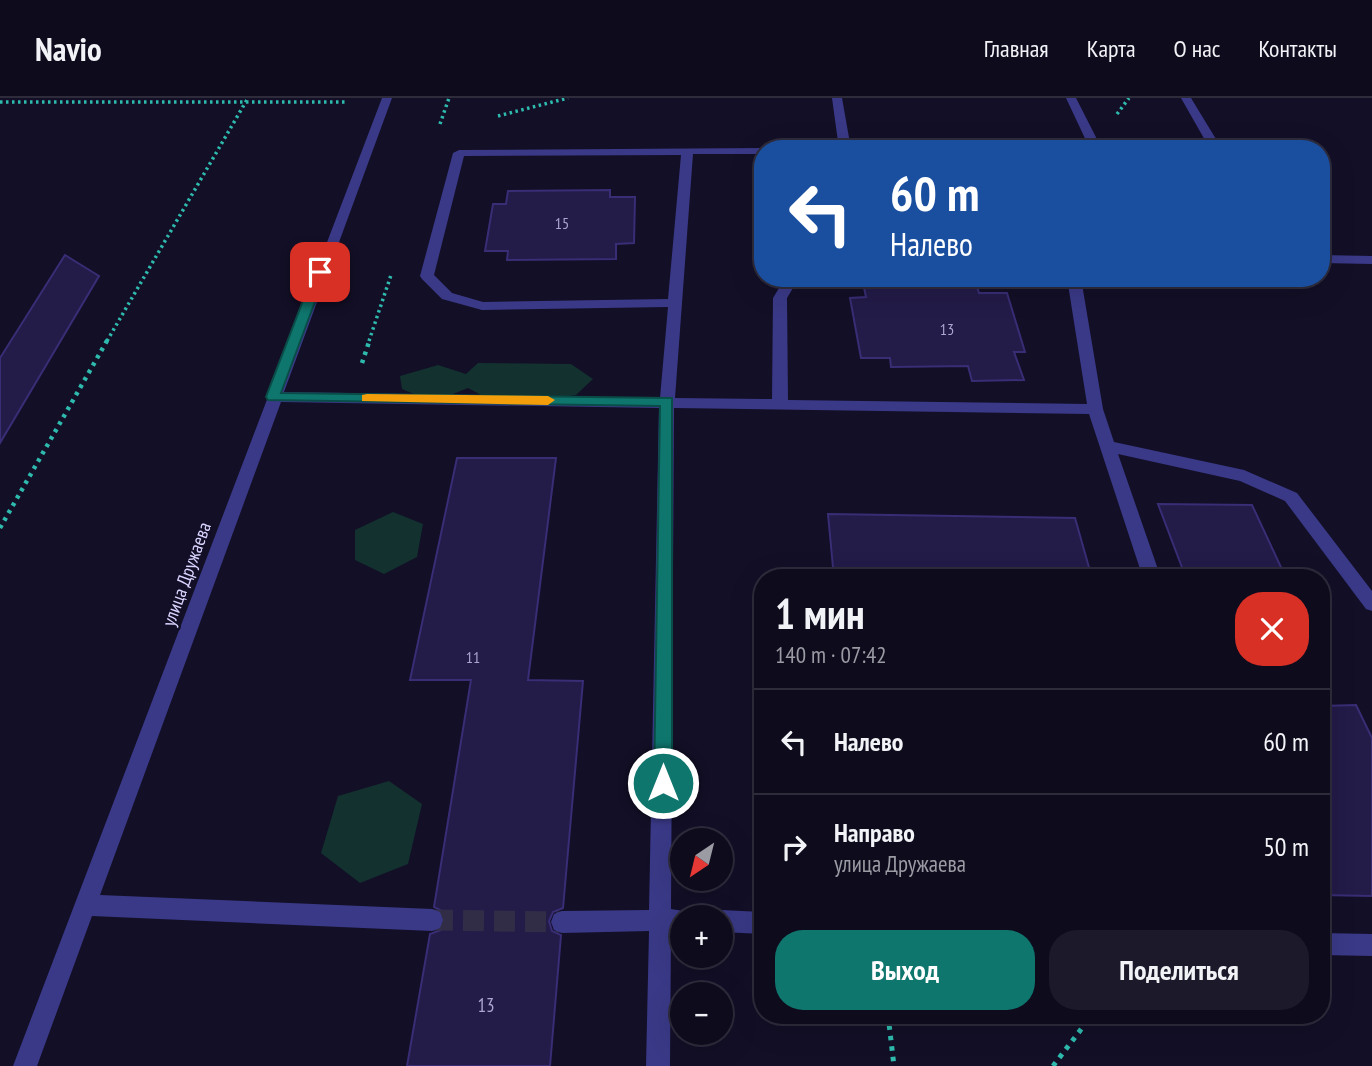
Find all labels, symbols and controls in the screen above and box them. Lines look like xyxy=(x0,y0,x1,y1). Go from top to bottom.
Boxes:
text: Navio xyxy=(35,27,102,70)
text: Главная xyxy=(984,33,1049,64)
text: Карта xyxy=(1087,33,1136,64)
text: О нас xyxy=(1174,33,1220,64)
text: Контакты xyxy=(1258,33,1337,64)
text: 60 m xyxy=(890,161,979,225)
icon: left xyxy=(775,168,866,259)
house number: 15 xyxy=(555,213,569,233)
text: Налево xyxy=(890,223,973,265)
pin xyxy=(290,242,350,302)
icon: arrive xyxy=(301,253,339,291)
house number: 13 xyxy=(940,319,954,339)
street label: улица Дружаева xyxy=(156,519,216,629)
text: 1 мин xyxy=(775,586,865,641)
button: close xyxy=(1235,592,1309,666)
text: 140 m · 07:42 xyxy=(775,640,887,669)
house number: 11 xyxy=(466,647,480,667)
icon: left xyxy=(775,723,813,761)
text: Налево xyxy=(834,725,903,758)
text: 60 m xyxy=(1263,725,1309,758)
position arrow xyxy=(626,746,700,820)
text: Направо xyxy=(834,816,915,849)
north arrow xyxy=(670,828,733,891)
map controls xyxy=(670,828,733,1045)
icon: right xyxy=(775,828,813,866)
text: 50 m xyxy=(1263,830,1309,863)
text: улица Дружаева xyxy=(834,849,966,878)
button: + xyxy=(670,905,733,968)
button: Выход xyxy=(775,930,1035,1010)
button: Поделиться xyxy=(1049,930,1309,1010)
button: − xyxy=(670,982,733,1045)
house number: 13 xyxy=(477,993,495,1017)

